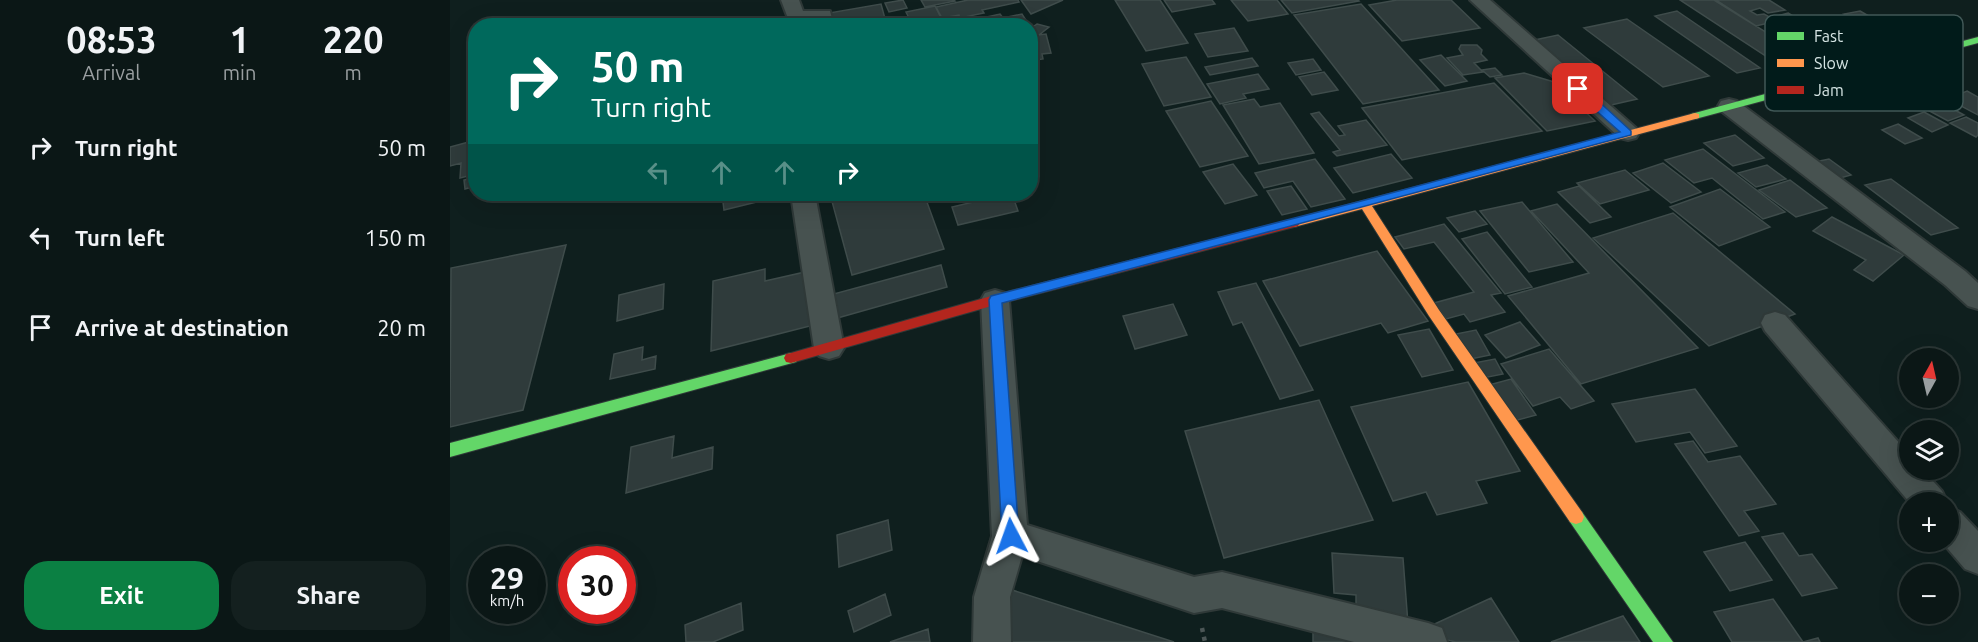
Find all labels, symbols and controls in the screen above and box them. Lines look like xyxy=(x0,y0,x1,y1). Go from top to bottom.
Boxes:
legend xyxy=(1765,15,1963,111)
text: 08:53 xyxy=(66,19,156,60)
text: 1 xyxy=(229,19,250,60)
text: 220 xyxy=(323,19,384,60)
text: Fast xyxy=(1814,27,1844,45)
icon: right xyxy=(492,42,570,120)
text: 50 m xyxy=(591,43,685,90)
text: Slow xyxy=(1814,54,1849,72)
text: Arrival xyxy=(82,61,141,84)
text: min xyxy=(223,61,256,84)
text: m xyxy=(345,61,362,84)
pin xyxy=(1552,63,1603,114)
icon: arrive xyxy=(1561,72,1594,105)
text: Jam xyxy=(1814,81,1844,99)
text: Turn right xyxy=(591,92,711,122)
icon: right xyxy=(24,131,57,164)
text: Turn right xyxy=(75,135,177,160)
text: 50 m xyxy=(377,135,426,160)
icon: left xyxy=(642,156,675,189)
icon: ahead xyxy=(705,156,738,189)
icon: ahead xyxy=(768,156,801,189)
icon: right xyxy=(831,156,864,189)
icon: left xyxy=(24,221,57,254)
text: Turn left xyxy=(75,225,165,250)
text: 150 m xyxy=(365,225,426,250)
icon: arrive xyxy=(24,311,57,344)
text: Arrive at destination xyxy=(75,315,289,340)
text: 20 m xyxy=(377,315,426,340)
north arrow xyxy=(1899,348,1959,408)
map controls xyxy=(1899,348,1959,624)
button: layers xyxy=(1899,420,1959,480)
button: + xyxy=(1899,492,1959,552)
position arrow xyxy=(979,504,1043,568)
speed limit sign: 30 xyxy=(558,546,636,624)
button: Exit xyxy=(24,561,219,630)
button: Share xyxy=(231,561,426,630)
text: 29 xyxy=(490,561,524,595)
button: − xyxy=(1899,564,1959,624)
text: km/h xyxy=(490,592,524,609)

